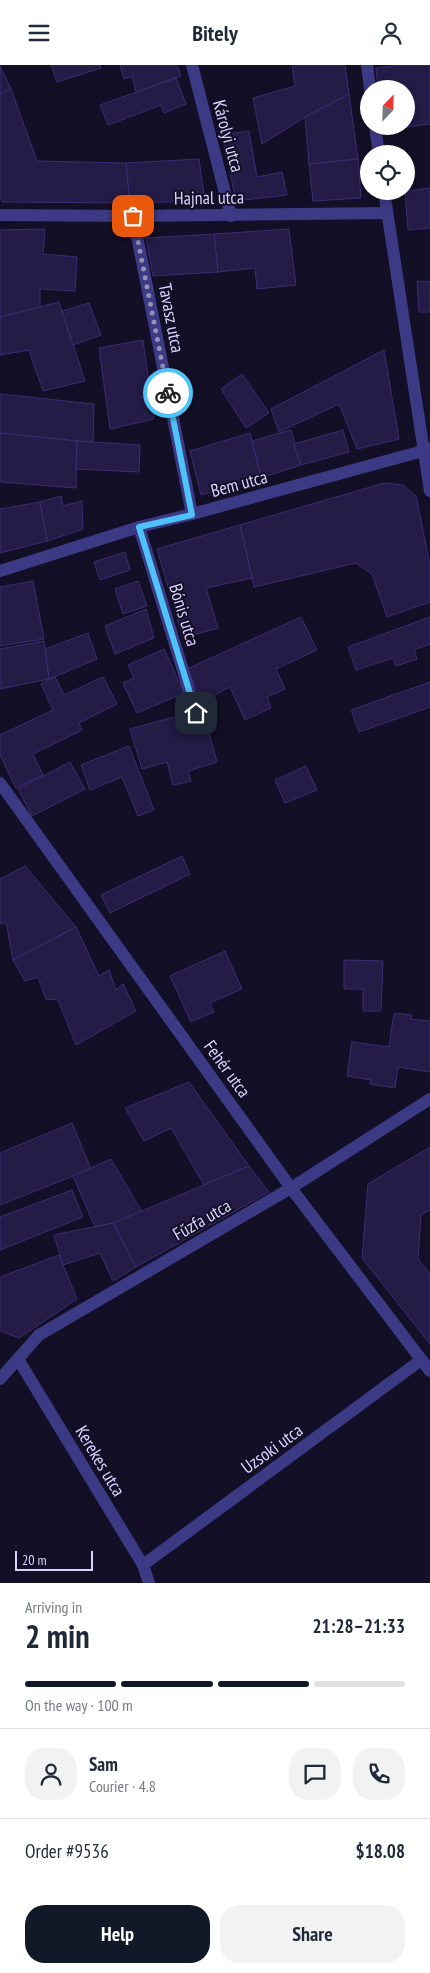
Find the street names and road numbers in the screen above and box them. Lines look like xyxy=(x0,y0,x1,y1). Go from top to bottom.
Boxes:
street label: Károlyi utca xyxy=(208,97,249,174)
street label: Hajnal utca xyxy=(174,185,244,210)
street label: Tavasz utca xyxy=(154,281,189,354)
street label: Bem utca xyxy=(208,465,270,502)
street label: Bónis utca xyxy=(164,581,205,649)
street label: Fehér utca xyxy=(199,1036,256,1102)
street label: Fűzfa utca xyxy=(168,1194,235,1245)
street label: Uzsoki utca xyxy=(236,1419,307,1479)
street label: Kerekes utca xyxy=(70,1421,130,1500)

